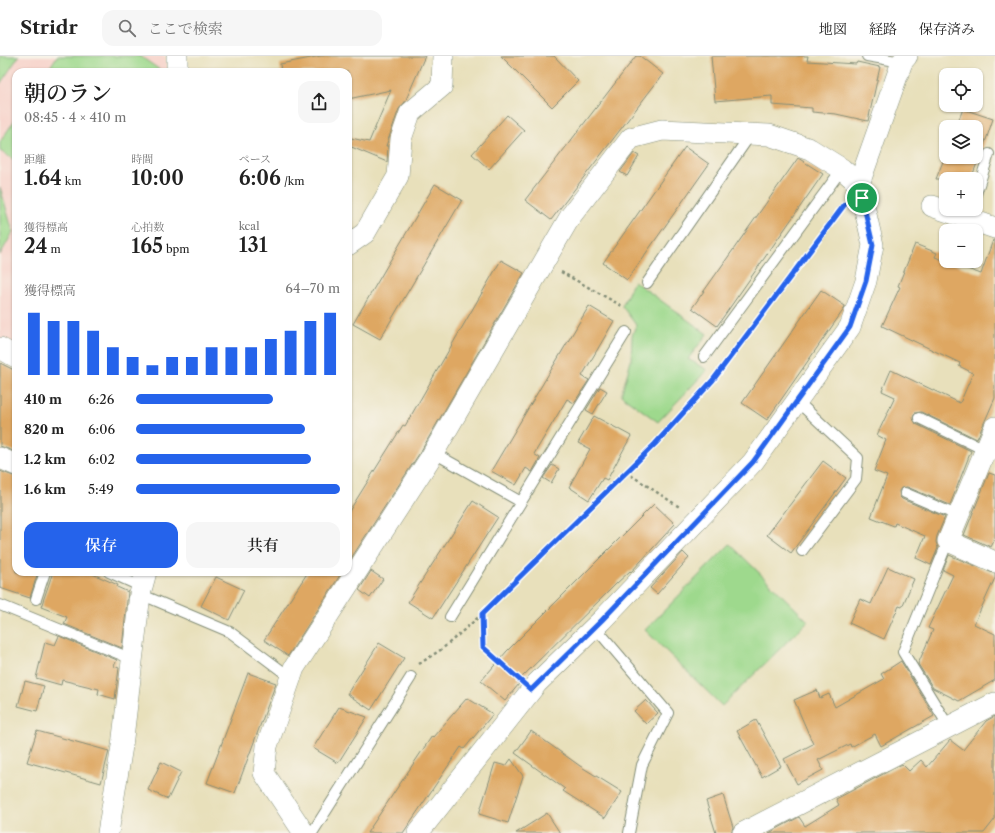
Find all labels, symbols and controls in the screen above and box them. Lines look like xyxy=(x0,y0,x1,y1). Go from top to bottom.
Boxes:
search box xyxy=(102,10,382,46)
text: Stridr xyxy=(20,16,78,39)
icon: search xyxy=(116,17,138,39)
text: ここで検索 xyxy=(148,19,223,38)
text: 地図 xyxy=(819,20,847,38)
text: 経路 xyxy=(869,20,897,38)
text: 保存済み xyxy=(919,20,975,38)
map controls xyxy=(939,68,983,268)
button: locate xyxy=(939,68,983,112)
text: 朝のラン xyxy=(24,80,112,107)
button: share xyxy=(298,81,340,123)
text: 08:45 · 4 × 410 m xyxy=(24,109,126,125)
button: layers xyxy=(939,120,983,164)
text: 距離 xyxy=(24,152,46,166)
text: 時間 xyxy=(131,152,153,166)
text: ペース xyxy=(239,152,271,166)
text: 1.64 xyxy=(24,166,62,190)
text: 10:00 xyxy=(131,166,184,190)
text: 6:06 xyxy=(239,166,281,190)
button: + xyxy=(939,172,983,216)
text: km xyxy=(62,174,81,188)
text: /km xyxy=(281,174,304,188)
pin xyxy=(845,181,879,215)
icon: arrive xyxy=(851,187,873,209)
text: kcal xyxy=(239,219,259,233)
text: 獲得標高 xyxy=(24,220,68,234)
text: 心拍数 xyxy=(131,220,164,234)
button: − xyxy=(939,224,983,268)
text: 131 xyxy=(239,233,267,257)
text: 24 xyxy=(24,234,47,258)
text: 165 xyxy=(131,234,163,258)
text: m xyxy=(47,242,61,256)
text: bpm xyxy=(163,242,190,256)
text: 64–70 m xyxy=(285,280,340,296)
text: 獲得標高 xyxy=(24,282,76,298)
text: 410 m xyxy=(24,391,62,407)
text: 6:26 xyxy=(88,391,114,407)
text: 820 m xyxy=(24,421,64,437)
text: 6:06 xyxy=(88,421,115,437)
text: 1.2 km xyxy=(24,451,66,467)
text: 6:02 xyxy=(88,451,115,467)
text: 1.6 km xyxy=(24,481,66,497)
text: 5:49 xyxy=(88,481,114,497)
button: 保存 xyxy=(24,522,178,568)
button: 共有 xyxy=(186,522,340,568)

